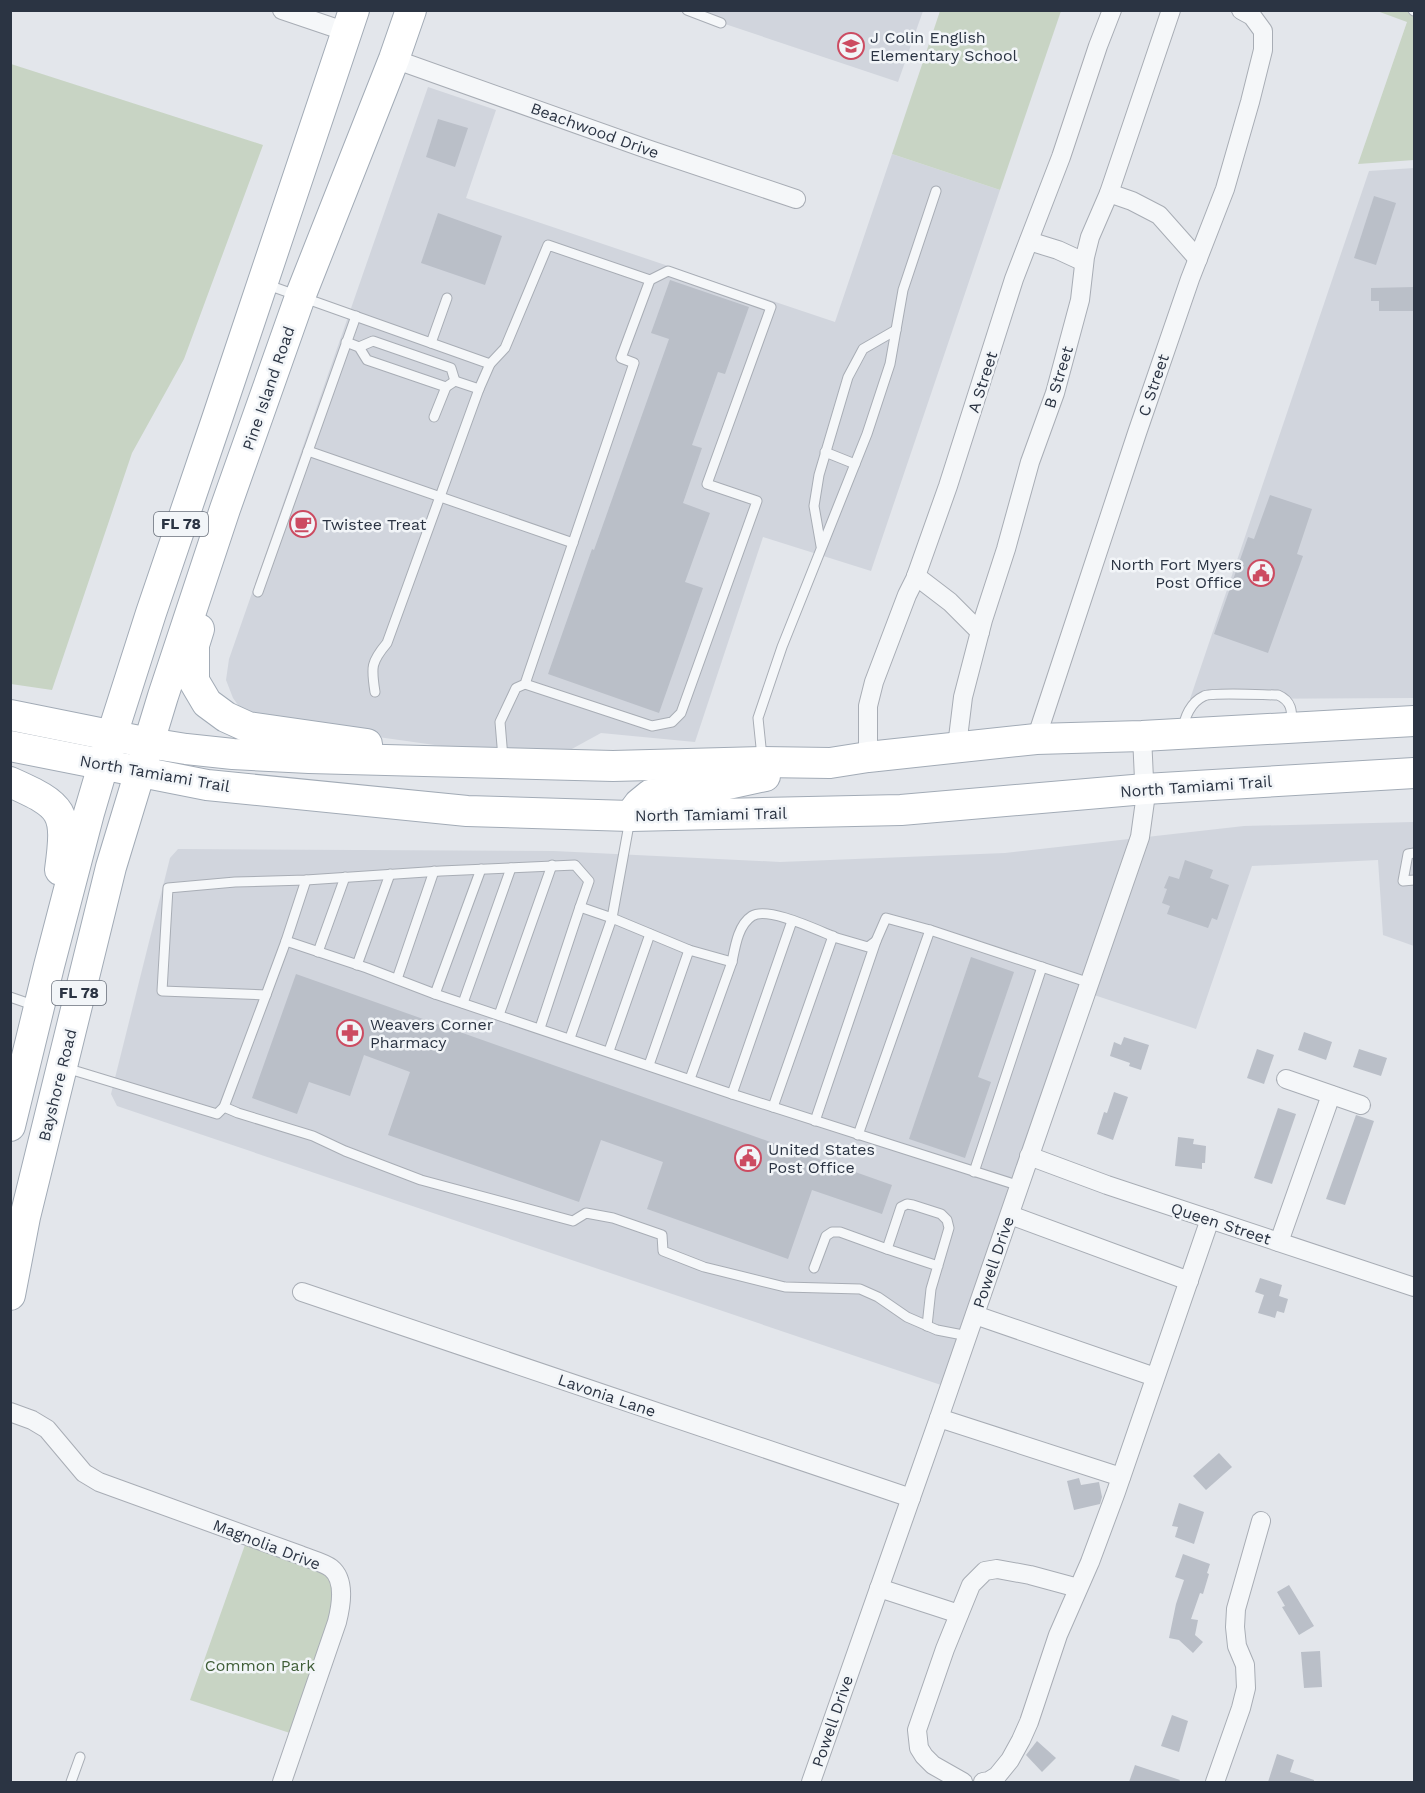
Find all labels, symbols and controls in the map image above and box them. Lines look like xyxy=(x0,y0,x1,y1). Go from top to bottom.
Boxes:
place label: J Colin English Elementary School xyxy=(870,28,1018,65)
school or university icon: J Colin English Elementary School xyxy=(836,31,866,61)
street label: Beachwood Drive xyxy=(528,98,662,162)
street label: Pine Island Road xyxy=(238,324,299,453)
street label: B Street xyxy=(1040,343,1077,411)
street label: A Street xyxy=(964,349,1001,415)
street label: C Street xyxy=(1134,351,1173,419)
cafe icon: Twistee Treat xyxy=(288,509,318,539)
road number: FL 78 xyxy=(154,512,208,536)
place label: Twistee Treat xyxy=(322,515,427,534)
place label: North Fort Myers Post Office xyxy=(1110,555,1242,592)
public building icon: North Fort Myers Post Office xyxy=(1246,558,1276,588)
street label: North Tamiami Trail xyxy=(78,751,232,796)
street label: North Tamiami Trail xyxy=(1119,772,1273,801)
street label: North Tamiami Trail xyxy=(635,804,787,825)
road number: FL 78 xyxy=(52,981,106,1005)
place label: Weavers Corner Pharmacy xyxy=(370,1015,494,1052)
pharmacy icon: Weavers Corner Pharmacy xyxy=(335,1018,365,1048)
street label: Bayshore Road xyxy=(34,1027,81,1143)
place label: United States Post Office xyxy=(768,1140,875,1177)
public building icon: United States Post Office xyxy=(733,1143,763,1173)
street label: Queen Street xyxy=(1169,1198,1273,1249)
street label: Powell Drive xyxy=(969,1214,1018,1311)
street label: Lavonia Lane xyxy=(555,1370,658,1421)
street label: Magnolia Drive xyxy=(210,1515,323,1574)
park label: Common Park xyxy=(205,1656,315,1675)
street label: Powell Drive xyxy=(808,1673,857,1770)

